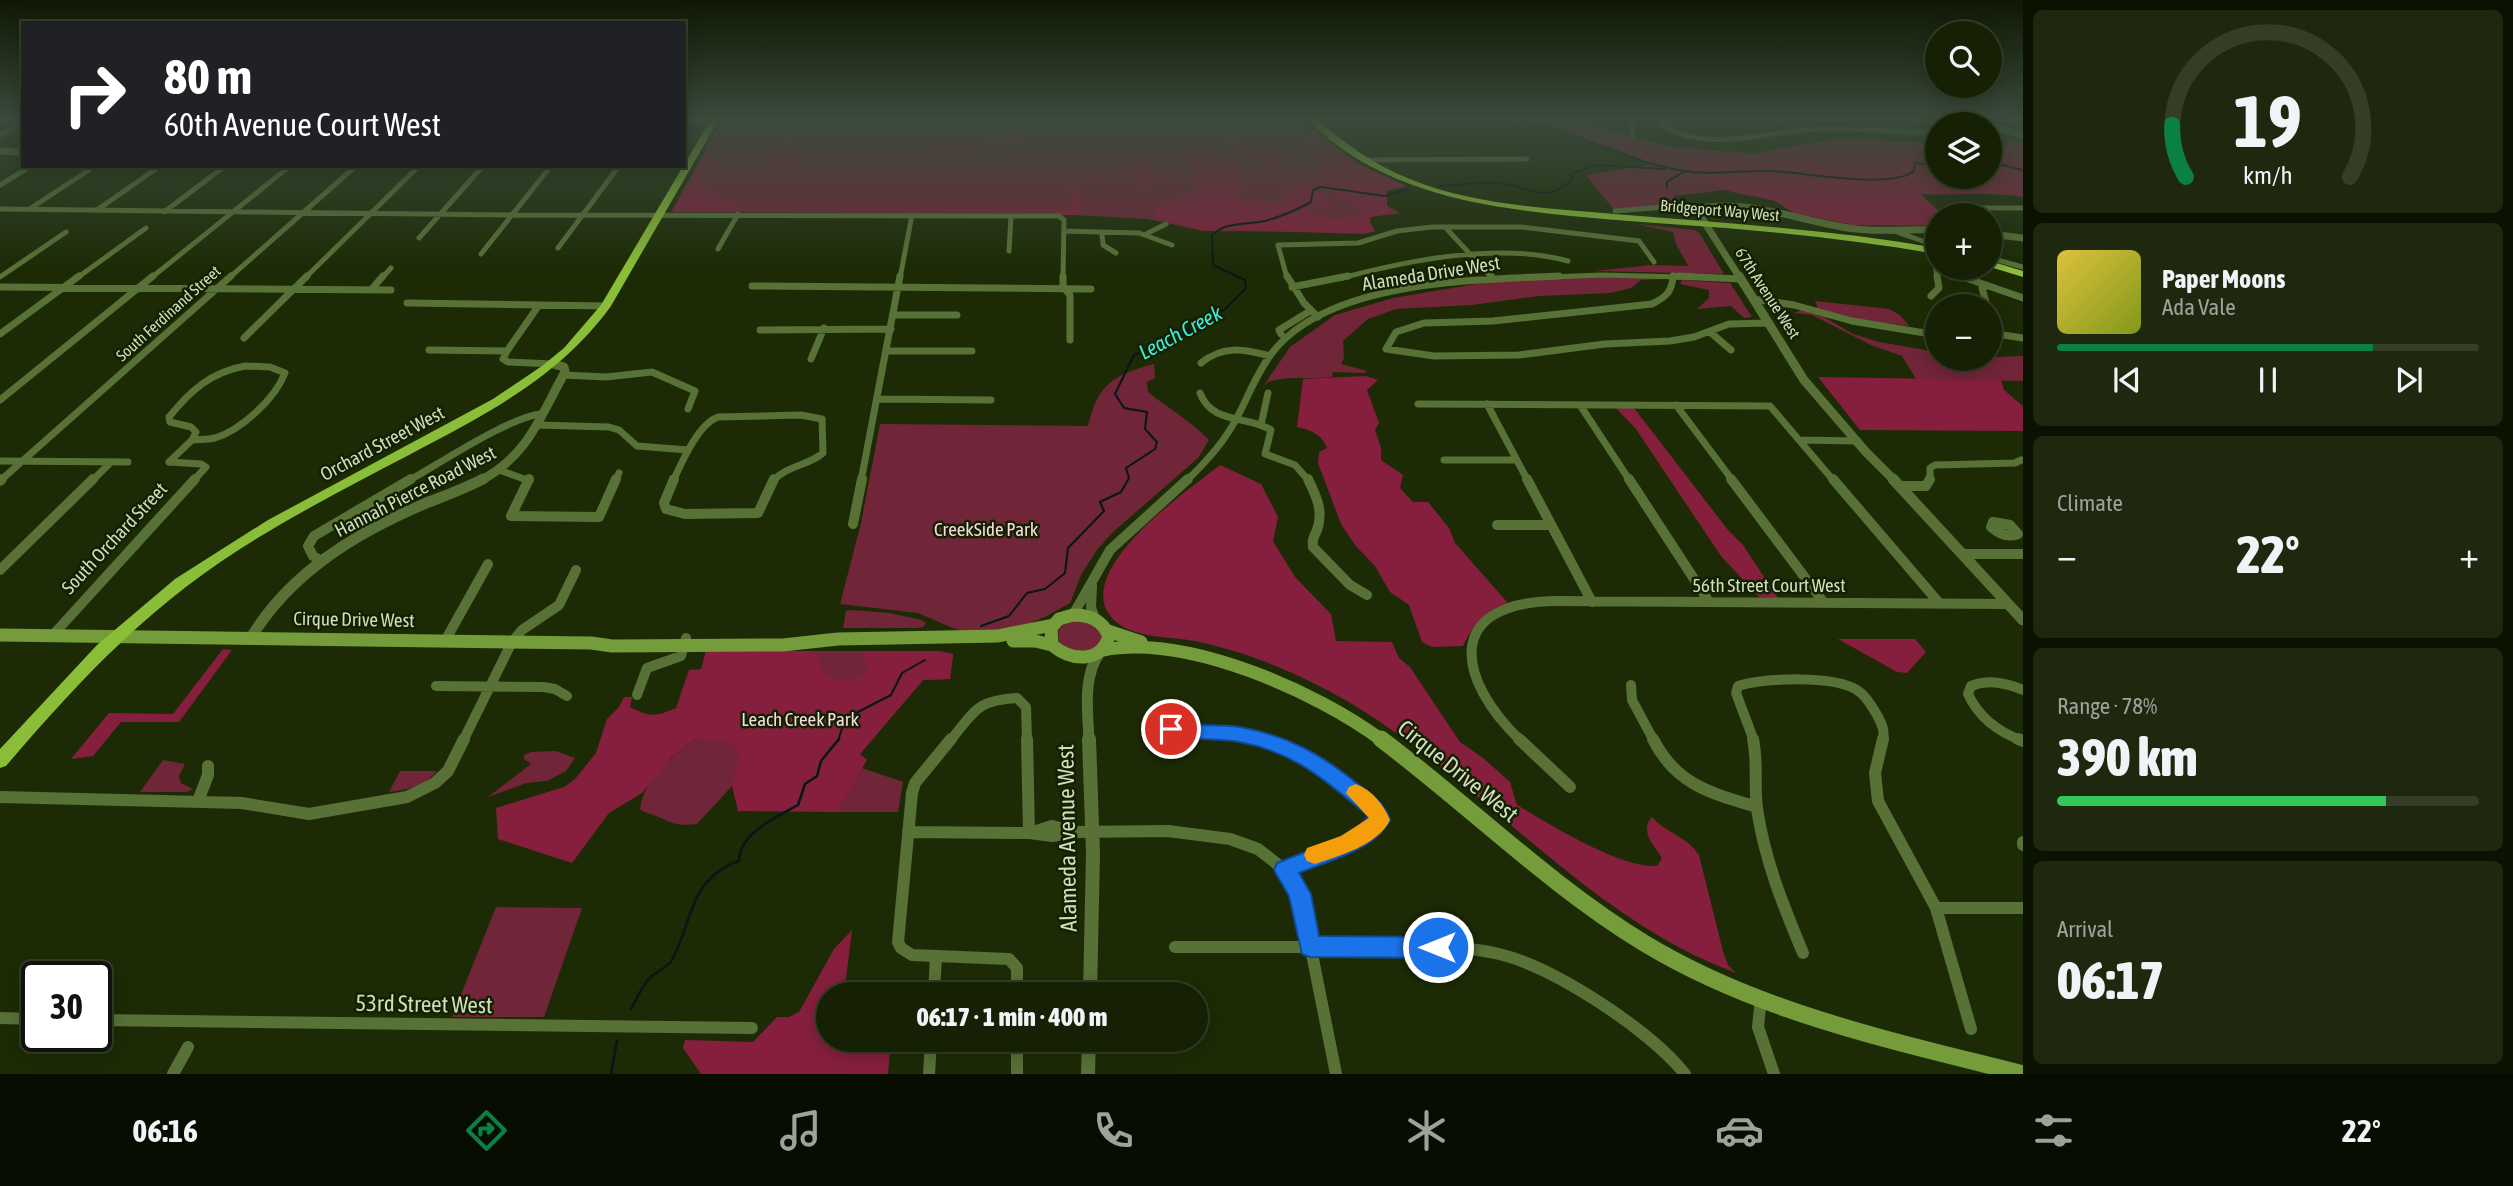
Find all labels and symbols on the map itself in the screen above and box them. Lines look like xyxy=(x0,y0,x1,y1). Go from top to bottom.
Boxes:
street label: Bridgeport Way West xyxy=(1659,196,1781,225)
street label: 67th Avenue West xyxy=(1732,244,1804,342)
street label: Alameda Drive West xyxy=(1360,251,1502,295)
street label: South Ferdinand Street xyxy=(112,261,224,364)
water label: Leach Creek xyxy=(1134,300,1226,364)
street label: Orchard Street West xyxy=(316,401,448,485)
street label: Hannah Pierce Road West xyxy=(331,441,499,541)
street label: South Orchard Street xyxy=(57,478,171,598)
park label: CreekSide Park xyxy=(934,518,1039,540)
street label: 56th Street Court West xyxy=(1692,574,1846,596)
street label: Cirque Drive West xyxy=(293,607,415,631)
pin xyxy=(1141,699,1201,759)
park label: Leach Creek Park xyxy=(741,708,859,730)
street label: Cirque Drive West xyxy=(1393,715,1523,827)
street label: Alameda Avenue West xyxy=(1052,744,1082,932)
position arrow xyxy=(1401,910,1475,984)
speed limit sign: 30 xyxy=(21,961,112,1052)
street label: 53rd Street West xyxy=(355,990,493,1018)

